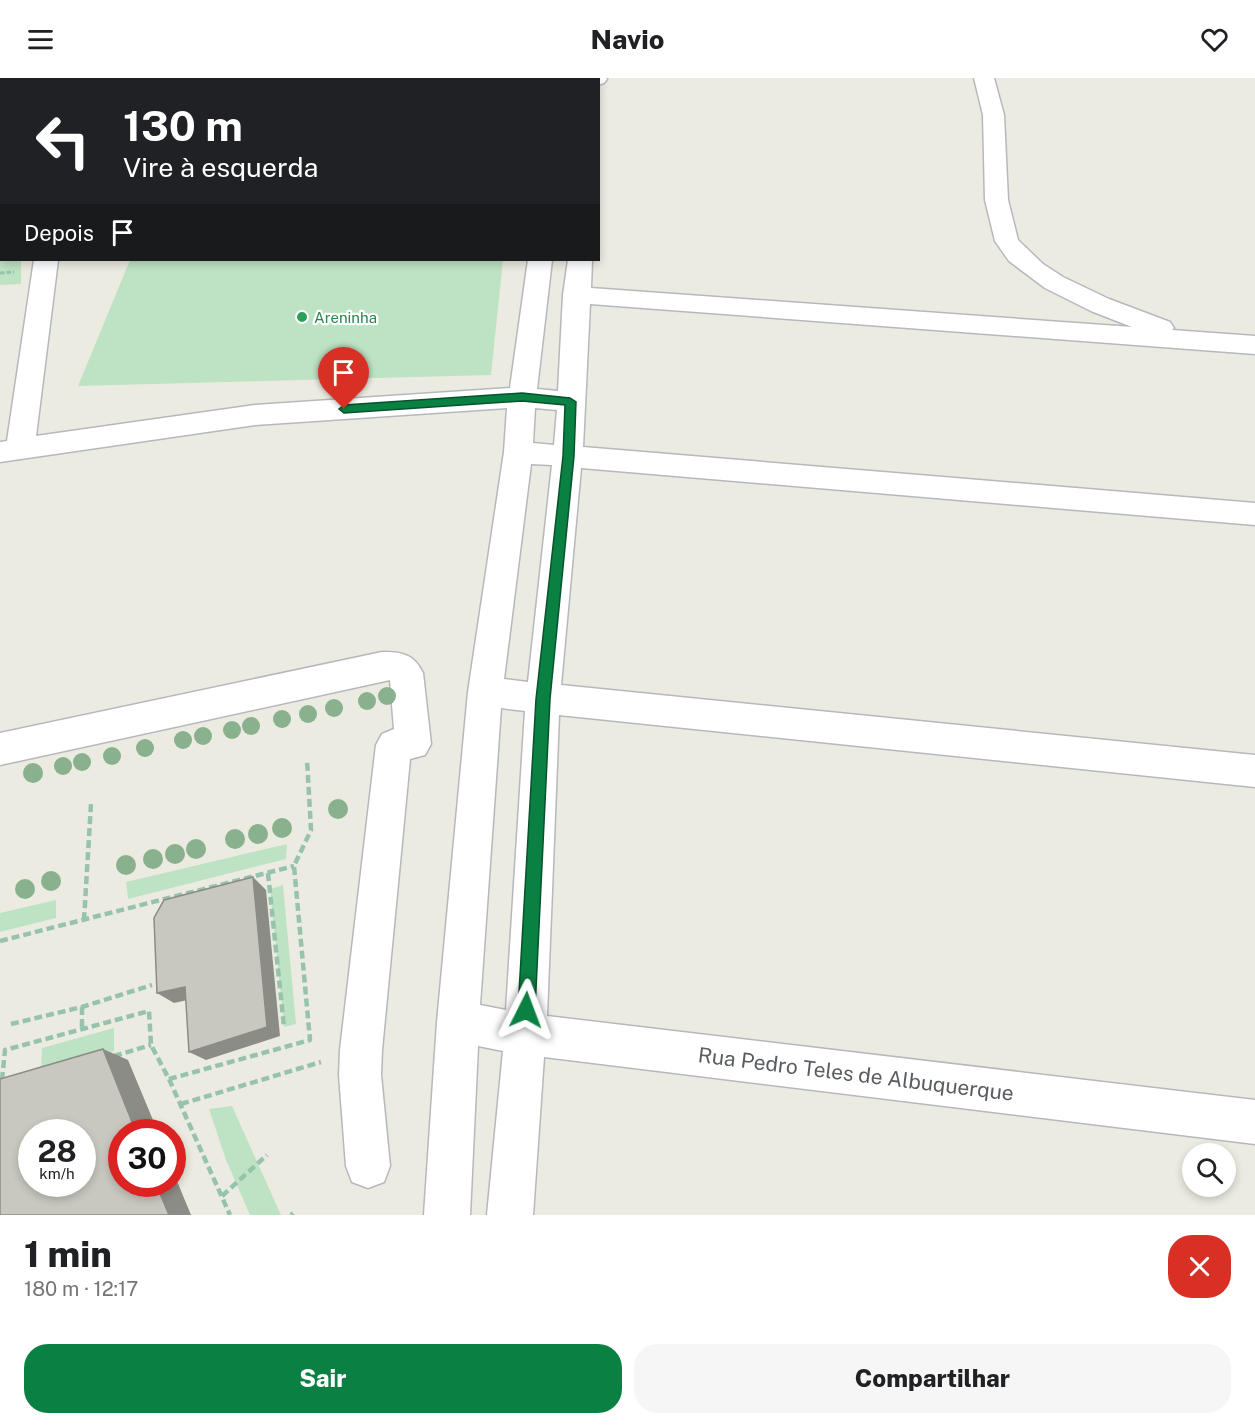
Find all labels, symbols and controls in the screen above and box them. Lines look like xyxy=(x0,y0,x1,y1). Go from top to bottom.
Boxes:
icon: menu xyxy=(24,23,57,56)
text: Navio xyxy=(591,23,664,55)
icon: heart xyxy=(1198,23,1231,56)
text: 130 m xyxy=(123,101,243,150)
icon: left xyxy=(24,102,102,180)
text: Vire à esquerda xyxy=(123,151,318,183)
icon: arrive xyxy=(106,216,139,249)
text: Depois xyxy=(24,220,94,246)
place label: Areninha xyxy=(314,309,377,326)
marker: Areninha xyxy=(295,310,309,324)
pin xyxy=(318,347,369,409)
icon: arrive xyxy=(327,356,360,389)
position arrow xyxy=(494,978,558,1042)
street label: Rua Pedro Teles de Albuquerque xyxy=(697,1042,1015,1106)
speed limit sign: 30 xyxy=(108,1119,186,1197)
text: 28 xyxy=(37,1133,77,1169)
map controls xyxy=(1182,1143,1236,1197)
button: search xyxy=(1182,1143,1236,1197)
text: km/h xyxy=(39,1165,75,1182)
text: 1 min xyxy=(24,1233,112,1275)
button: close xyxy=(1168,1235,1231,1298)
text: 180 m · 12:17 xyxy=(24,1277,138,1301)
button: Sair xyxy=(24,1344,622,1413)
button: Compartilhar xyxy=(634,1344,1231,1413)

